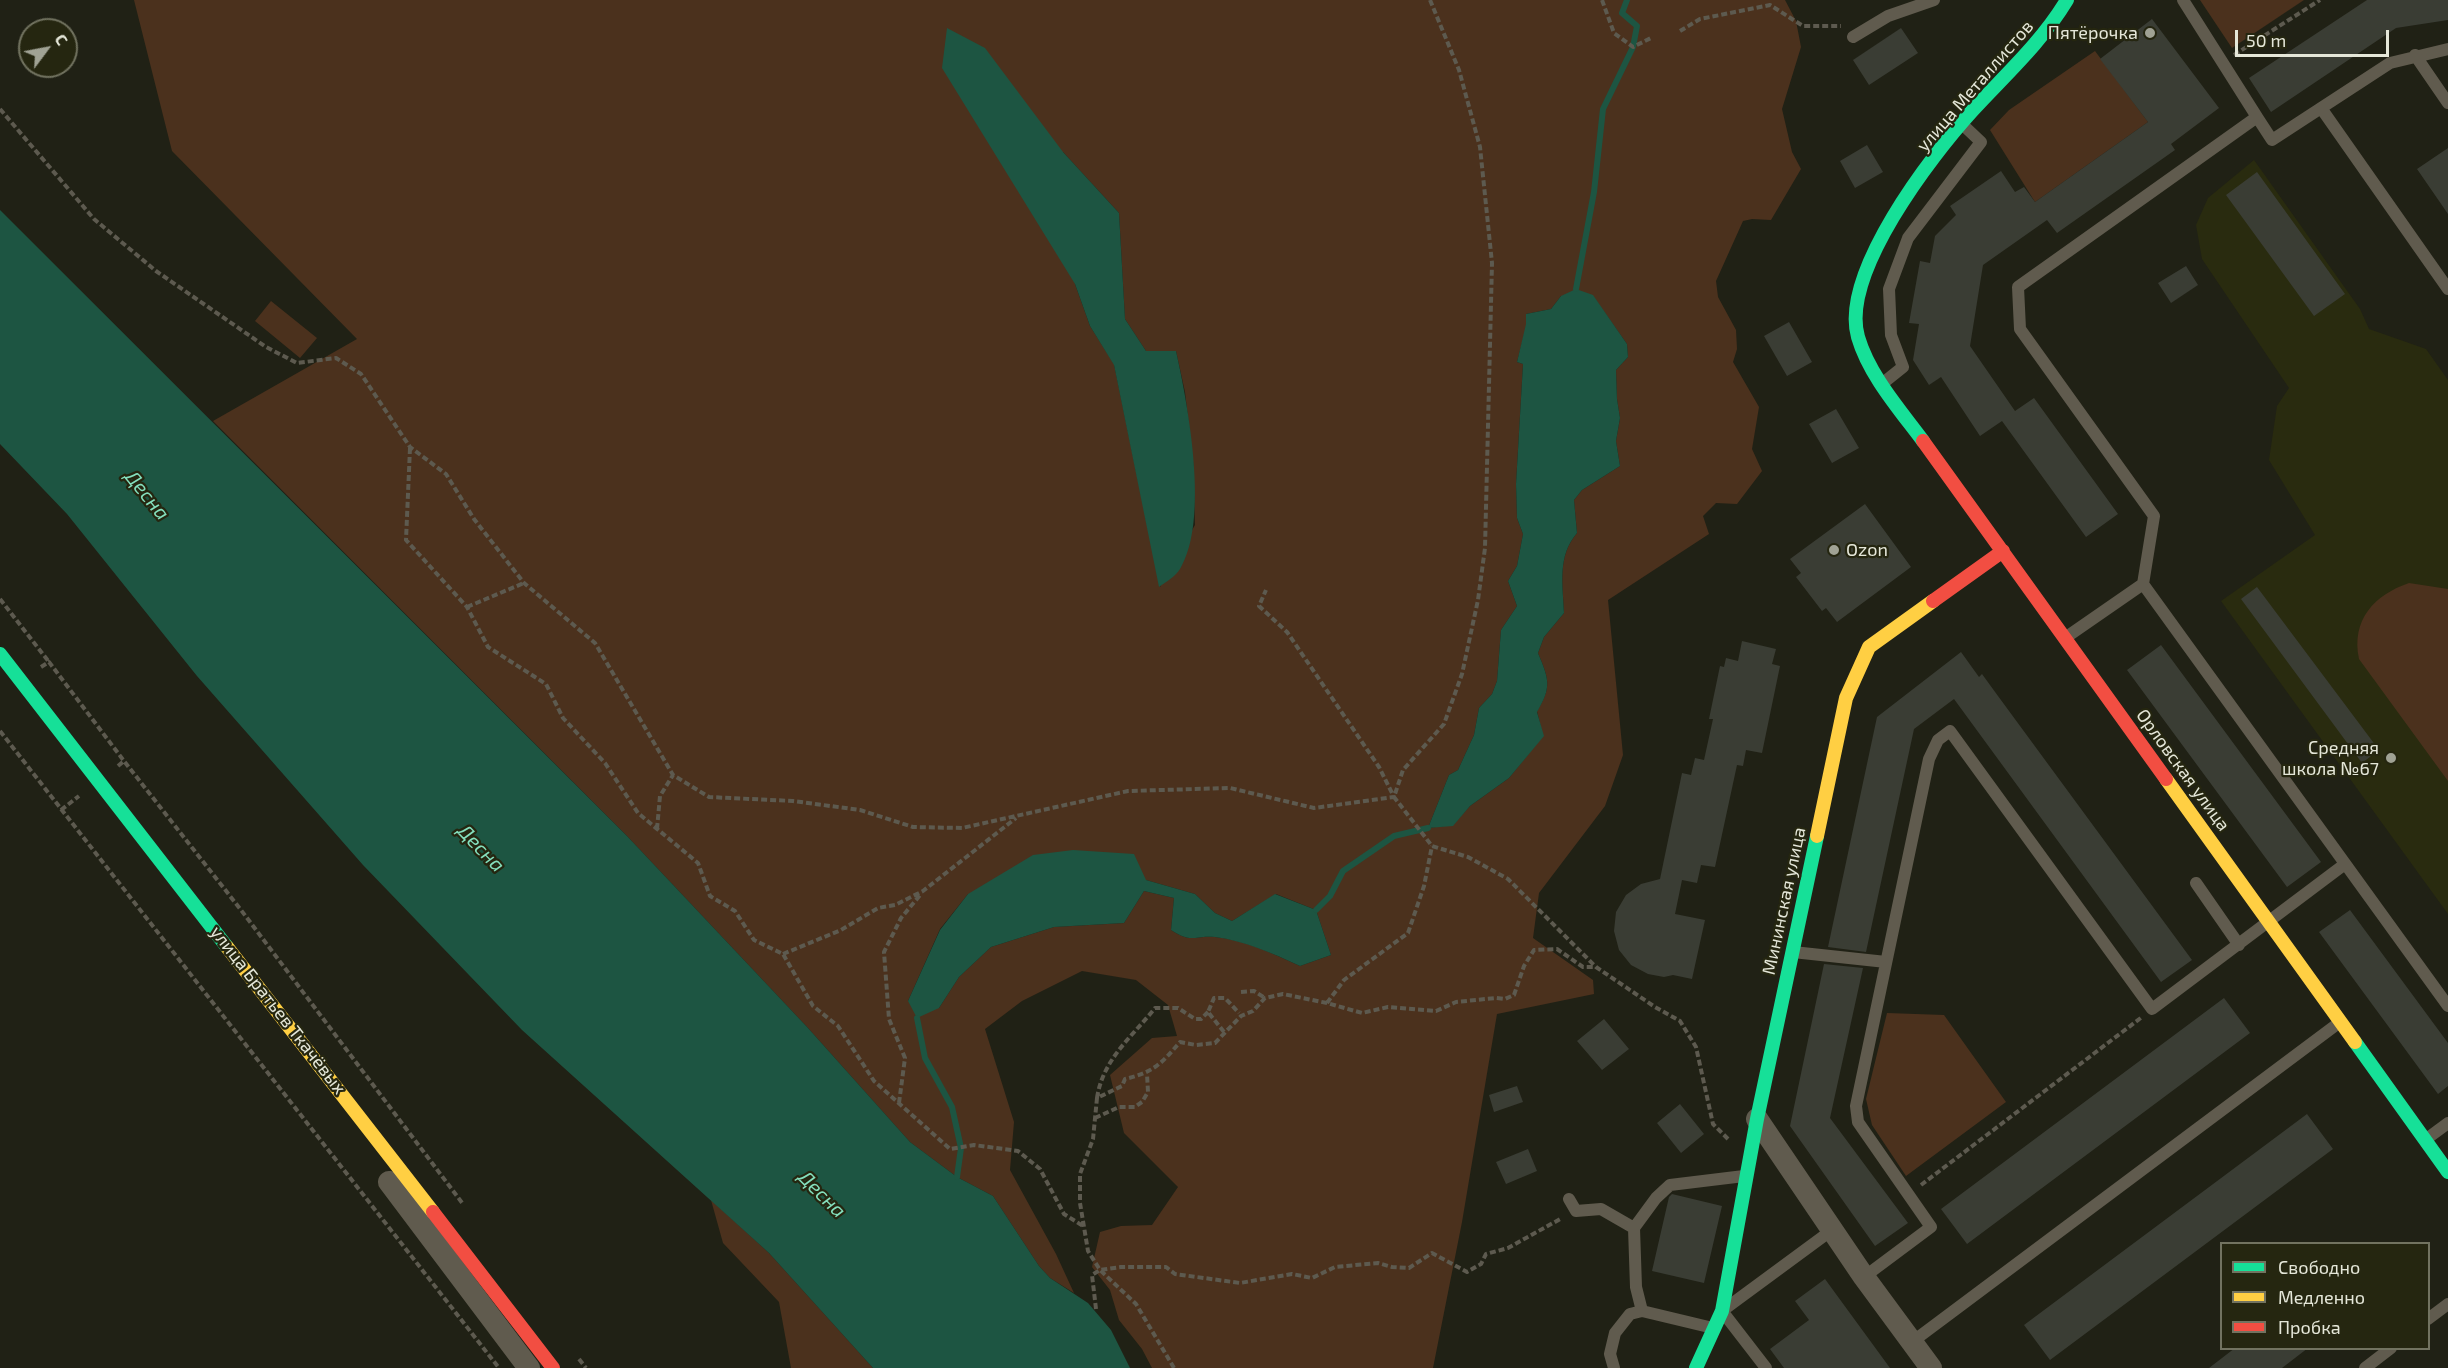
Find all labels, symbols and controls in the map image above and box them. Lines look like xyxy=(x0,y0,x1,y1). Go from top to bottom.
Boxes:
street label: улица Металлистов xyxy=(1912,16,2038,156)
north arrow xyxy=(18,18,78,78)
scale bar xyxy=(2238,18,2392,56)
place label: Пятёрочка xyxy=(2048,22,2138,44)
marker: Пятёрочка xyxy=(2143,26,2157,40)
text: 50 m xyxy=(2246,29,2286,51)
text: С xyxy=(51,30,73,48)
water label: Десна xyxy=(120,465,174,525)
place label: Ozon xyxy=(1846,539,1888,561)
marker: Ozon xyxy=(1827,543,1841,557)
street label: Орловская улица xyxy=(2132,705,2234,835)
place label: Средняя школа №67 xyxy=(2282,737,2379,780)
marker: Средняя школа №67 xyxy=(2384,751,2398,765)
water label: Десна xyxy=(452,819,510,877)
street label: Мининская улица xyxy=(1758,825,1810,977)
street label: улица Братьев Ткачёвых xyxy=(206,922,350,1098)
water label: Десна xyxy=(793,1165,851,1223)
legend xyxy=(2220,1242,2430,1350)
text: Свободно xyxy=(2278,1256,2360,1278)
text: Медленно xyxy=(2278,1286,2365,1308)
text: Пробка xyxy=(2278,1316,2341,1338)

